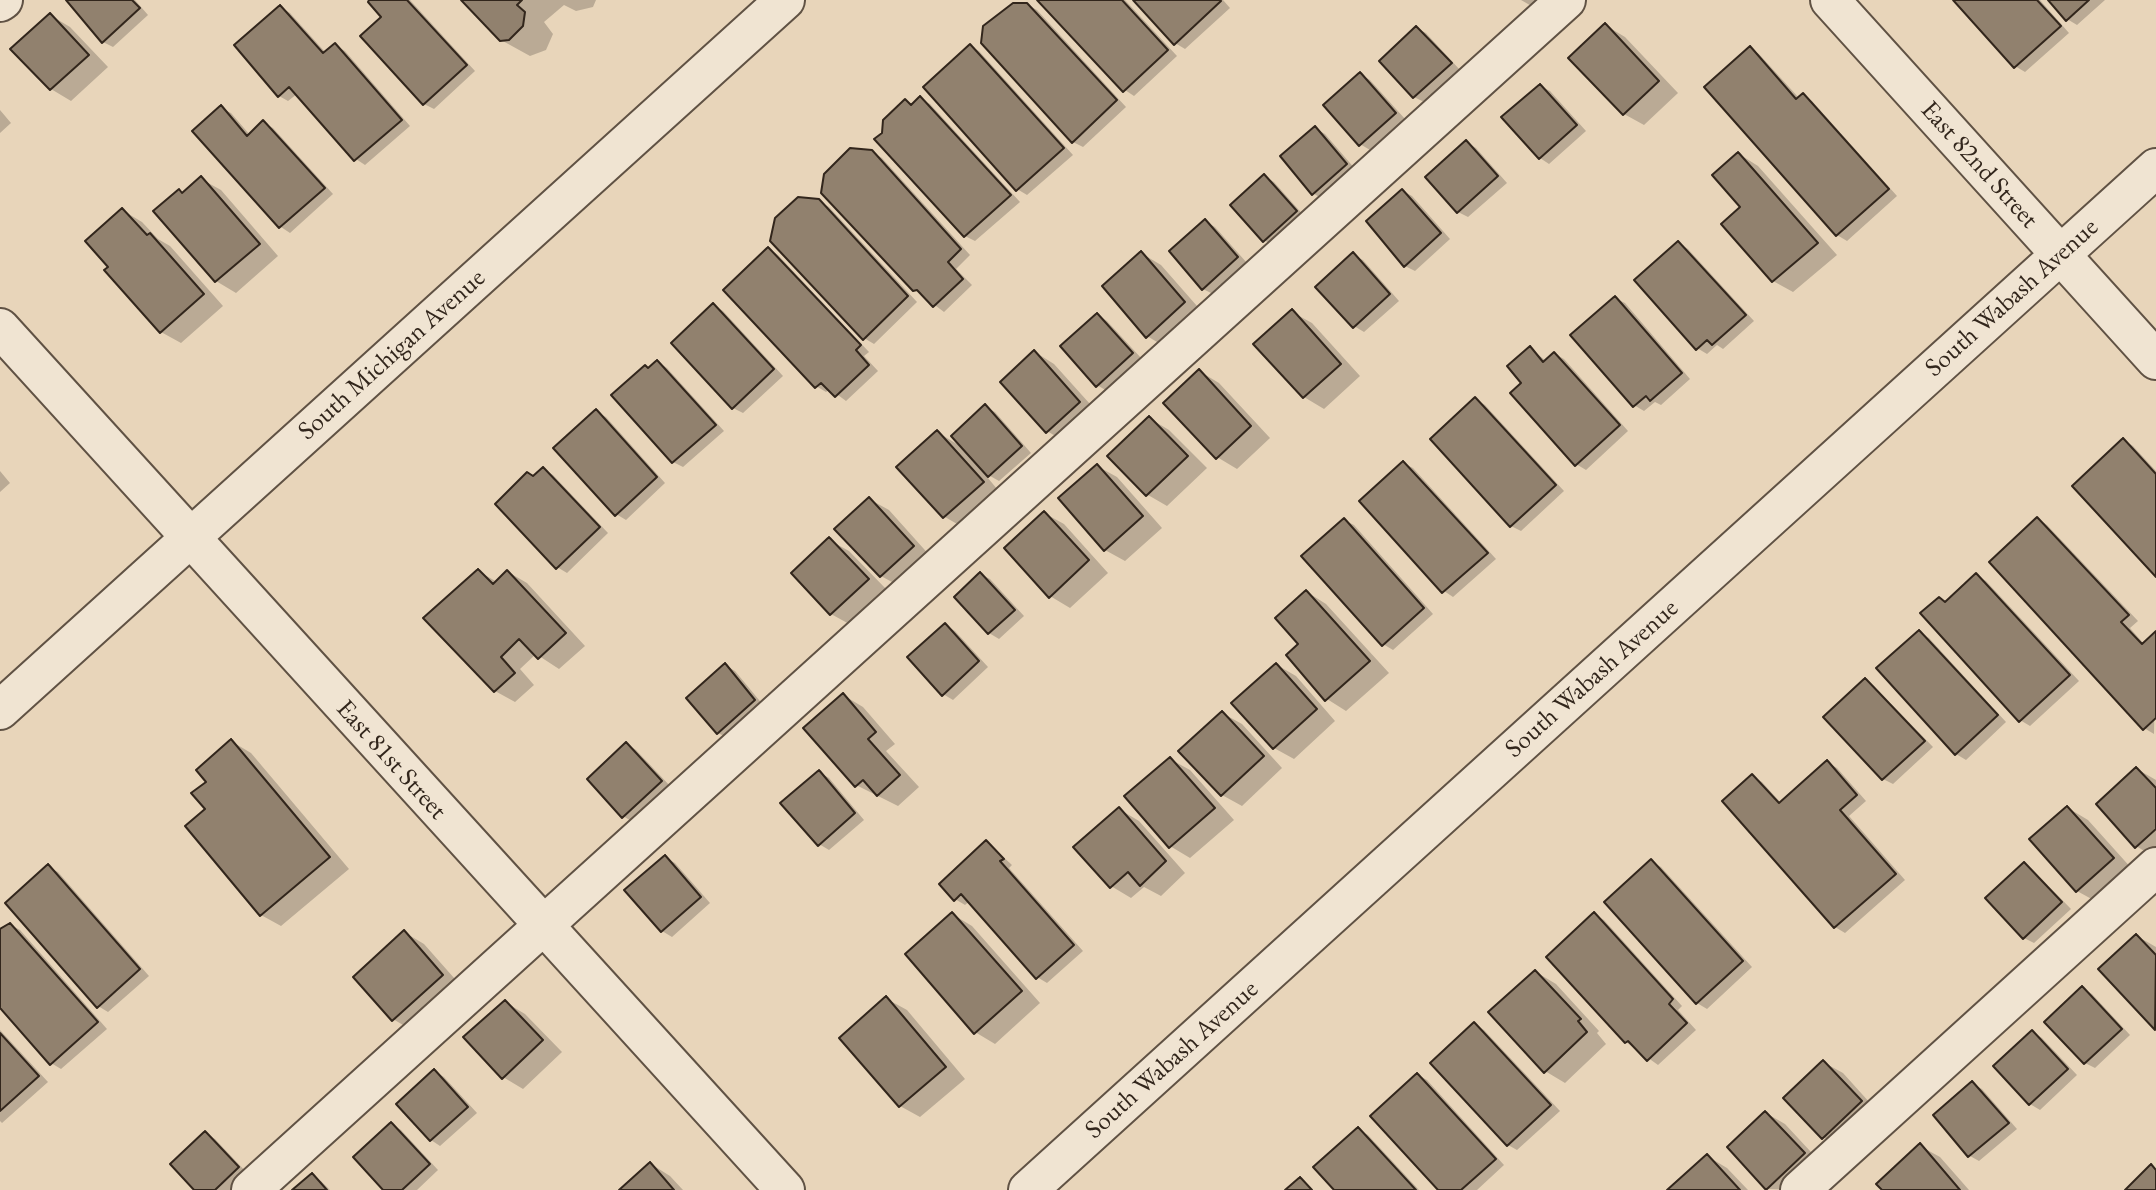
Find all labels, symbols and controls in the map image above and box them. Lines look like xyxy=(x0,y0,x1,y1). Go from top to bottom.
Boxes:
street label: East 82nd Street xyxy=(1914,95,2044,235)
street label: South Wabash Avenue xyxy=(1919,212,2105,384)
street label: South Michigan Avenue xyxy=(292,263,492,447)
street label: South Wabash Avenue xyxy=(1499,593,1685,765)
street label: East 81st Street xyxy=(329,694,453,826)
street label: South Wabash Avenue xyxy=(1079,974,1265,1146)

